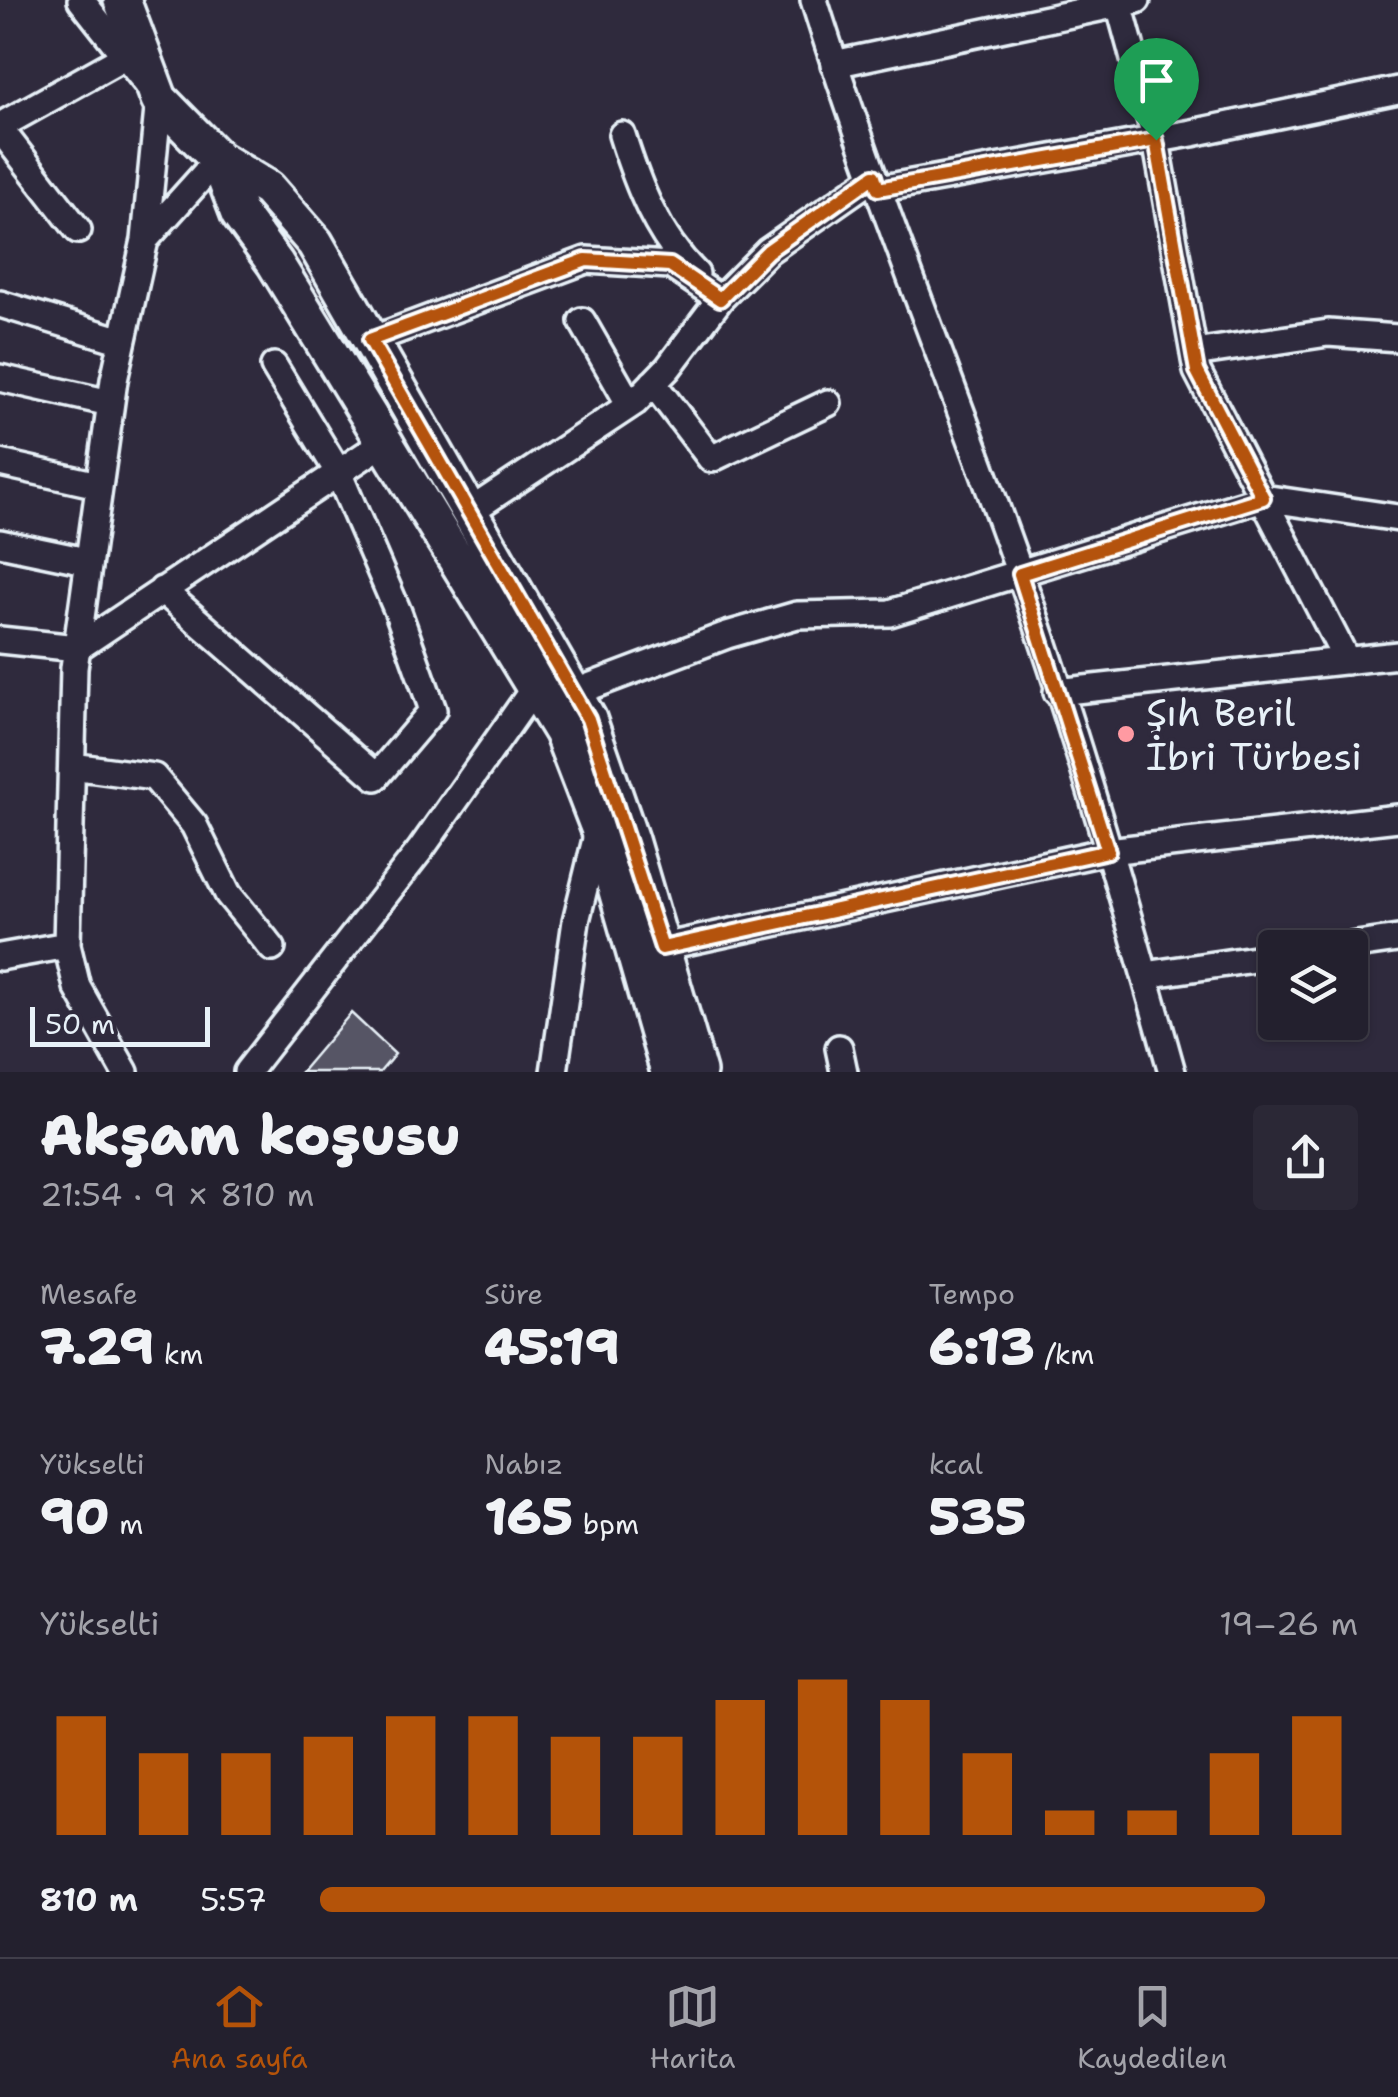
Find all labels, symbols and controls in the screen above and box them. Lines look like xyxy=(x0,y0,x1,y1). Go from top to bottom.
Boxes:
pin xyxy=(1114,38,1199,141)
icon: arrive xyxy=(1129,53,1184,108)
place label: Şıh Beril İbri Türbesi xyxy=(1146,687,1362,782)
marker: Şıh Beril İbri Türbesi xyxy=(1115,723,1137,745)
map controls xyxy=(1258,930,1368,1040)
button: layers xyxy=(1258,930,1368,1040)
scale bar xyxy=(30,1002,210,1046)
text: 50 m xyxy=(45,1005,115,1043)
text: Akşam koşusu xyxy=(40,1098,461,1172)
button: share xyxy=(1253,1105,1358,1210)
text: 21:54 · 9 × 810 m xyxy=(40,1173,314,1216)
text: Mesafe xyxy=(40,1275,138,1313)
text: Süre xyxy=(484,1275,543,1313)
text: Tempo xyxy=(929,1275,1015,1313)
text: 7.29 xyxy=(40,1313,154,1380)
text: 45:19 xyxy=(484,1313,620,1380)
text: 6:13 xyxy=(929,1313,1035,1380)
text: km xyxy=(154,1335,203,1373)
text: /km xyxy=(1035,1335,1094,1373)
text: Yükselti xyxy=(40,1445,145,1483)
text: Nabız xyxy=(484,1445,563,1483)
text: kcal xyxy=(929,1445,983,1483)
text: 90 xyxy=(40,1483,110,1550)
text: 165 xyxy=(484,1483,573,1550)
text: 535 xyxy=(929,1483,1026,1550)
text: m xyxy=(110,1505,143,1543)
text: bpm xyxy=(573,1505,639,1543)
text: Yükselti xyxy=(40,1602,160,1645)
text: 19–26 m xyxy=(1219,1602,1358,1645)
text: 810 m xyxy=(40,1878,138,1921)
text: 5:57 xyxy=(200,1878,267,1921)
tab: Ana sayfa xyxy=(171,1979,308,2077)
tab: Harita xyxy=(649,1979,735,2077)
tab: Kaydedilen xyxy=(1077,1979,1227,2077)

